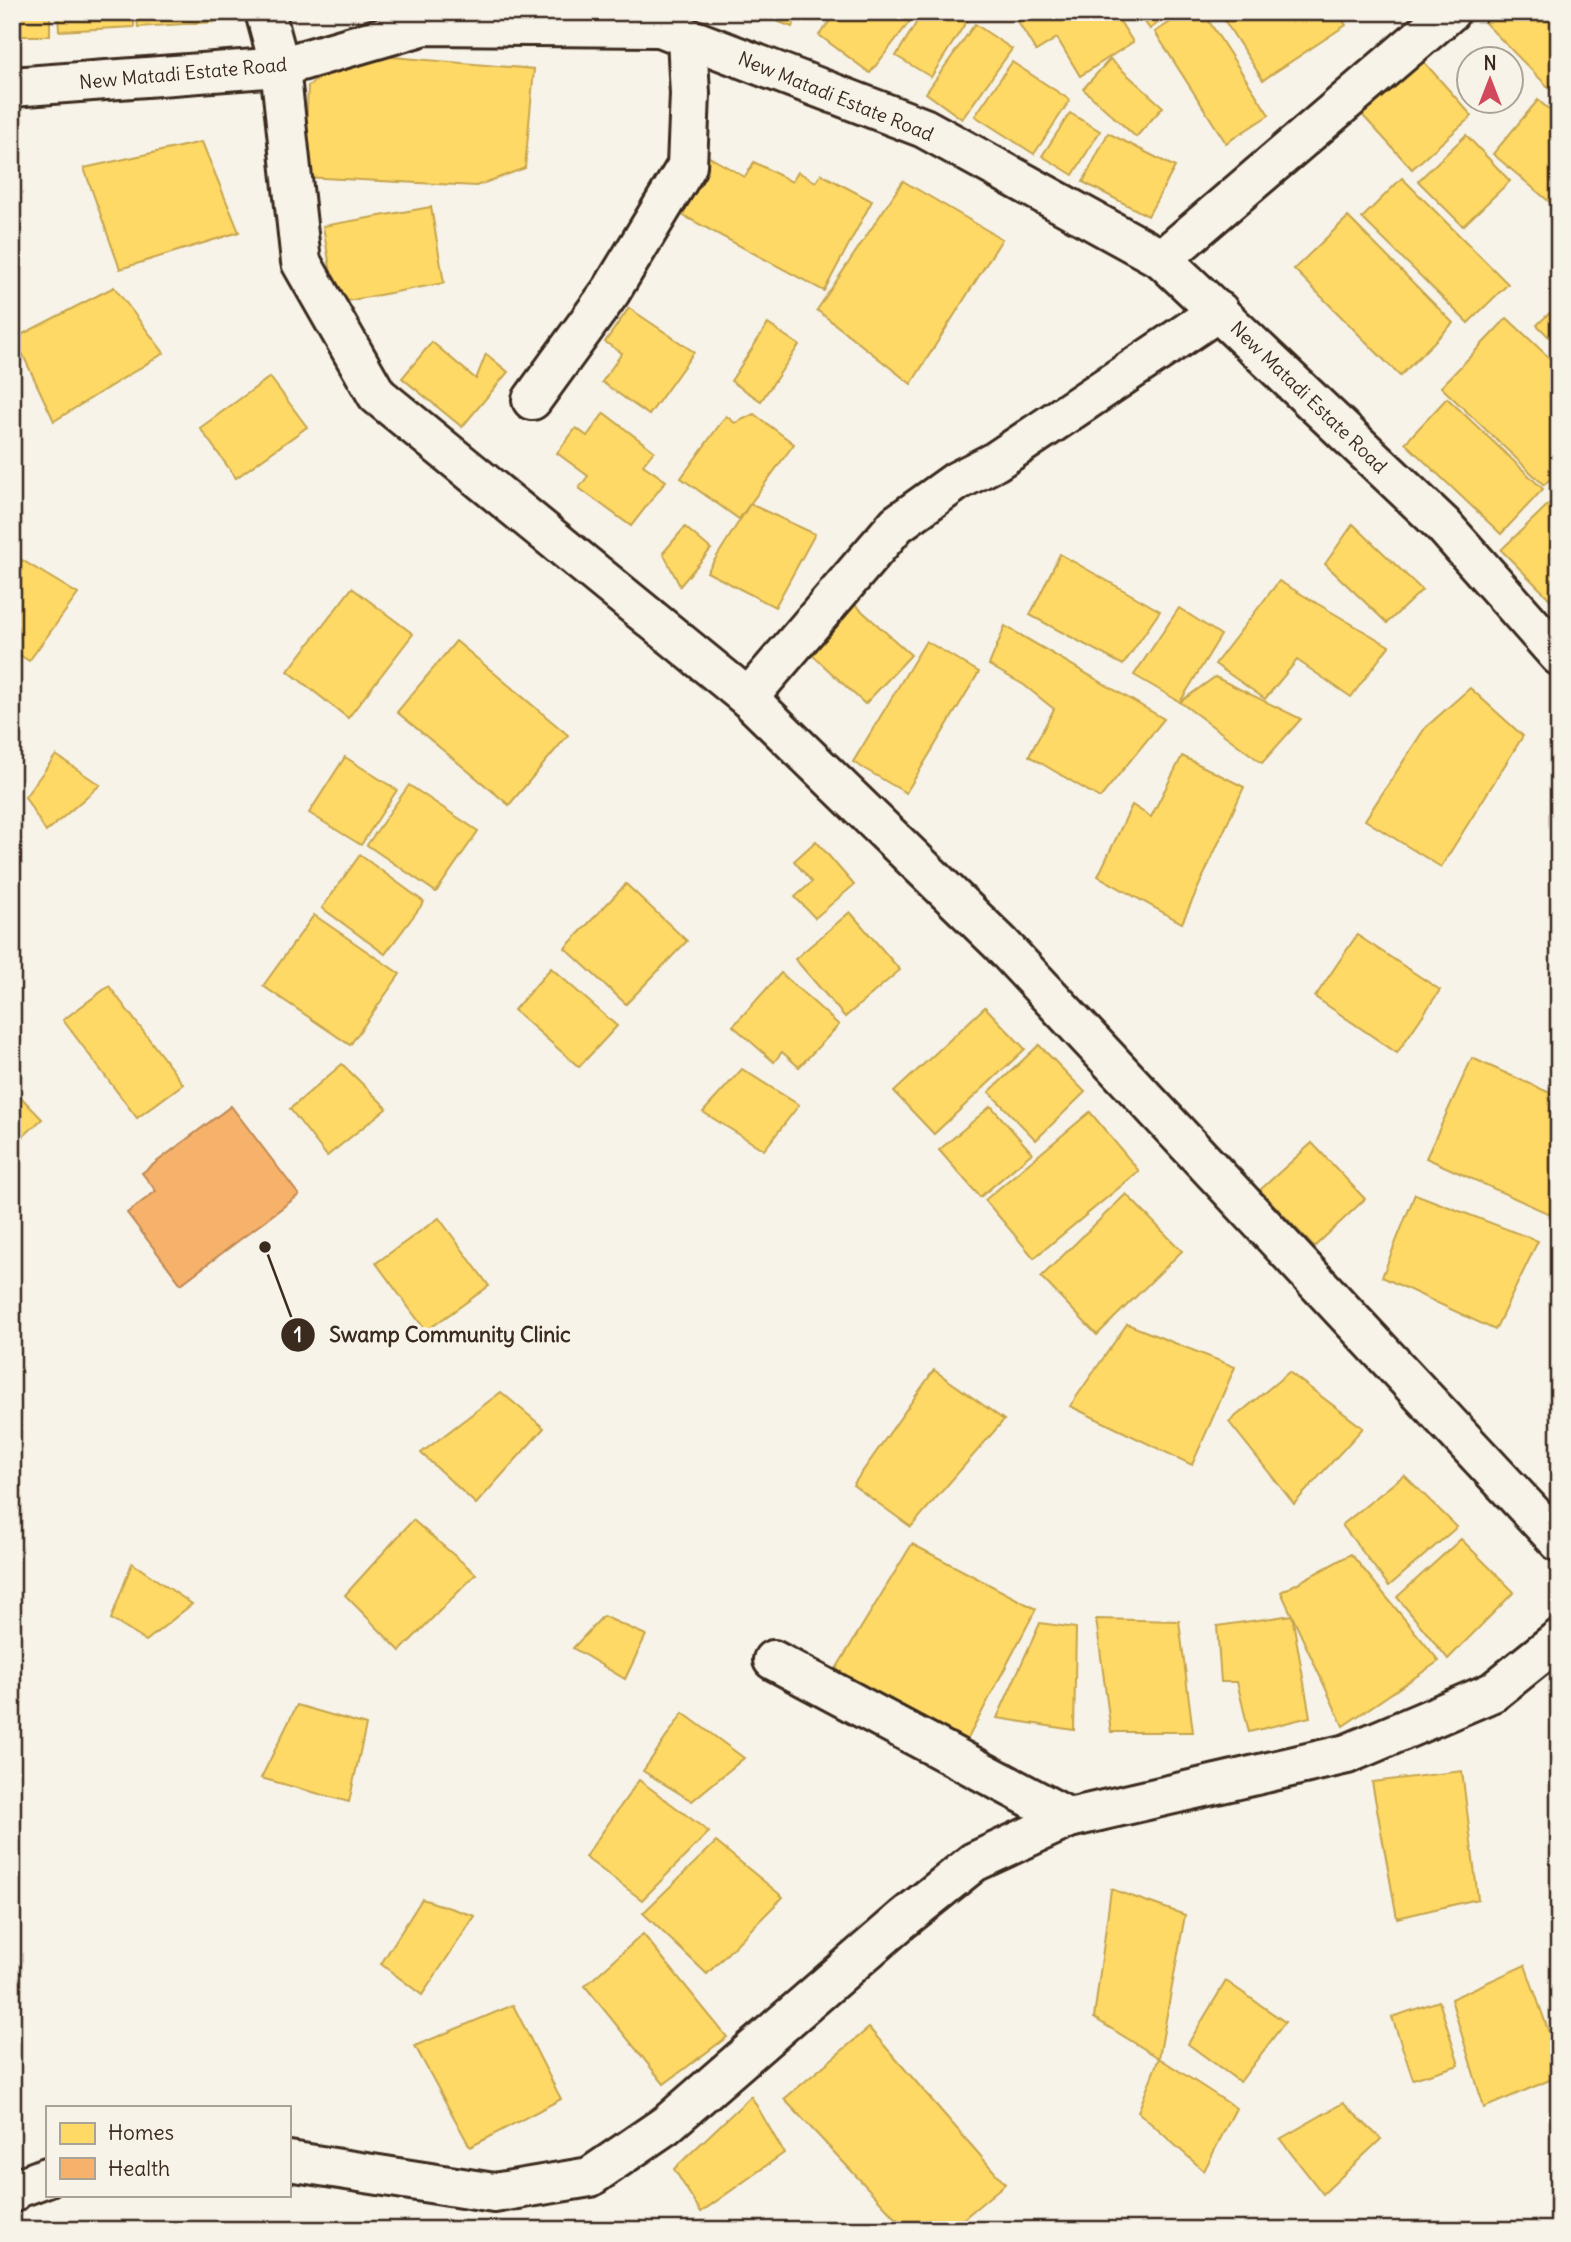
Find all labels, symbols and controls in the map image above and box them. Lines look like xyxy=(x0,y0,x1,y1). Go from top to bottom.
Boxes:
street label: New Matadi Estate Road xyxy=(735,46,937,146)
north arrow xyxy=(1456,46,1526,116)
text: N xyxy=(1483,51,1497,75)
street label: New Matadi Estate Road xyxy=(78,52,288,94)
street label: New Matadi Estate Road xyxy=(1226,316,1392,478)
callout: Swamp Community Clinic xyxy=(281,1314,585,1356)
text: 1 xyxy=(294,1321,302,1348)
text: Swamp Community Clinic xyxy=(329,1321,571,1348)
legend xyxy=(46,2106,290,2196)
text: Homes xyxy=(108,2119,174,2146)
text: Health xyxy=(108,2155,170,2182)

